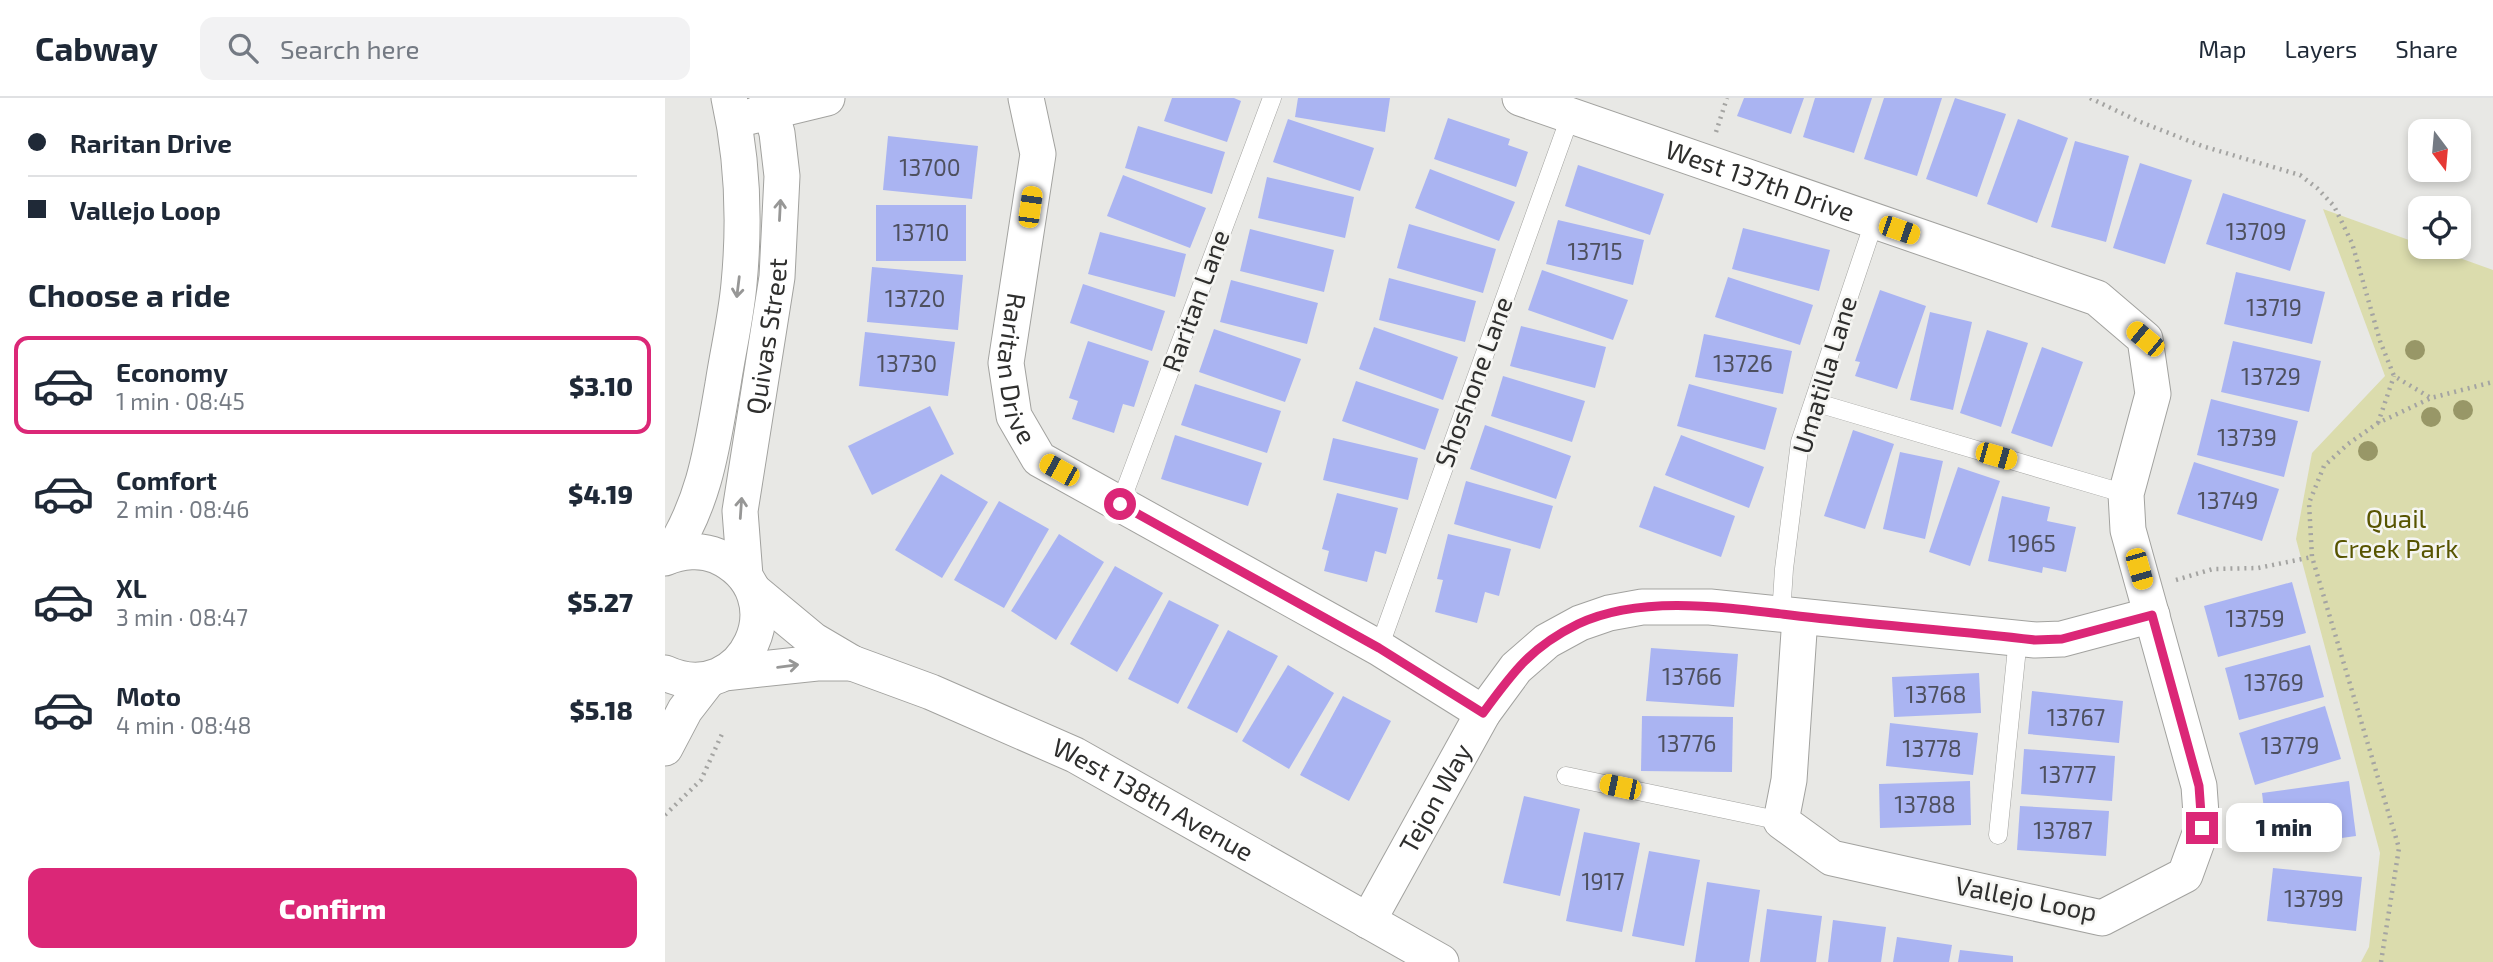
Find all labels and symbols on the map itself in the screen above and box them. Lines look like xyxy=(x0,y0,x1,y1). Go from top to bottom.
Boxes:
north arrow xyxy=(2408,119,2471,182)
street label: West 137th Drive xyxy=(1662,133,1859,227)
house number: 13700 xyxy=(899,153,961,181)
car xyxy=(1017,185,1044,229)
one-way arrow xyxy=(773,199,786,222)
car xyxy=(1876,213,1923,247)
house number: 13709 xyxy=(2226,217,2286,245)
house number: 13710 xyxy=(893,218,949,246)
street label: Raritan Lane xyxy=(1155,225,1235,376)
house number: 13715 xyxy=(1567,237,1623,265)
street label: Quivas Street xyxy=(738,257,792,417)
one-way arrow xyxy=(732,276,745,298)
house number: 13720 xyxy=(885,284,945,312)
street label: Raritan Drive xyxy=(992,291,1044,449)
street label: Shoshone Lane xyxy=(1427,292,1518,471)
street label: Umatilla Lane xyxy=(1785,292,1862,457)
house number: 13719 xyxy=(2246,293,2302,321)
car xyxy=(2123,317,2168,361)
house number: 13730 xyxy=(877,349,937,377)
house number: 13726 xyxy=(1713,349,1773,377)
house number: 13729 xyxy=(2241,362,2301,390)
house number: 13739 xyxy=(2217,423,2277,451)
car xyxy=(1973,440,2020,472)
car xyxy=(1036,451,1083,489)
house number: 13749 xyxy=(2197,486,2259,514)
route start xyxy=(1104,488,1136,520)
one-way arrow xyxy=(735,498,748,520)
park label: Quail Creek Park xyxy=(2334,502,2458,563)
house number: 1965 xyxy=(2008,529,2056,557)
car xyxy=(2124,546,2155,592)
house number: 13759 xyxy=(2225,604,2285,632)
one-way arrow xyxy=(776,660,798,673)
house number: 13766 xyxy=(1662,662,1722,690)
house number: 13769 xyxy=(2244,668,2304,696)
house number: 13768 xyxy=(1906,680,1966,708)
house number: 13767 xyxy=(2047,703,2106,731)
house number: 13776 xyxy=(1658,729,1716,757)
street label: West 138th Avenue xyxy=(1048,730,1259,867)
house number: 13779 xyxy=(2261,731,2319,759)
house number: 13778 xyxy=(1902,734,1962,762)
street label: Tejon Way xyxy=(1392,737,1477,858)
house number: 13777 xyxy=(2039,760,2097,788)
car xyxy=(1598,772,1643,802)
house number: 13788 xyxy=(1894,790,1956,818)
callout: 1 min xyxy=(2227,804,2342,852)
route end xyxy=(2186,812,2218,844)
house number: 13787 xyxy=(2033,816,2093,844)
house number: 1917 xyxy=(1581,867,1625,895)
street label: Vallejo Loop xyxy=(1953,869,2100,926)
house number: 13799 xyxy=(2284,884,2344,912)

